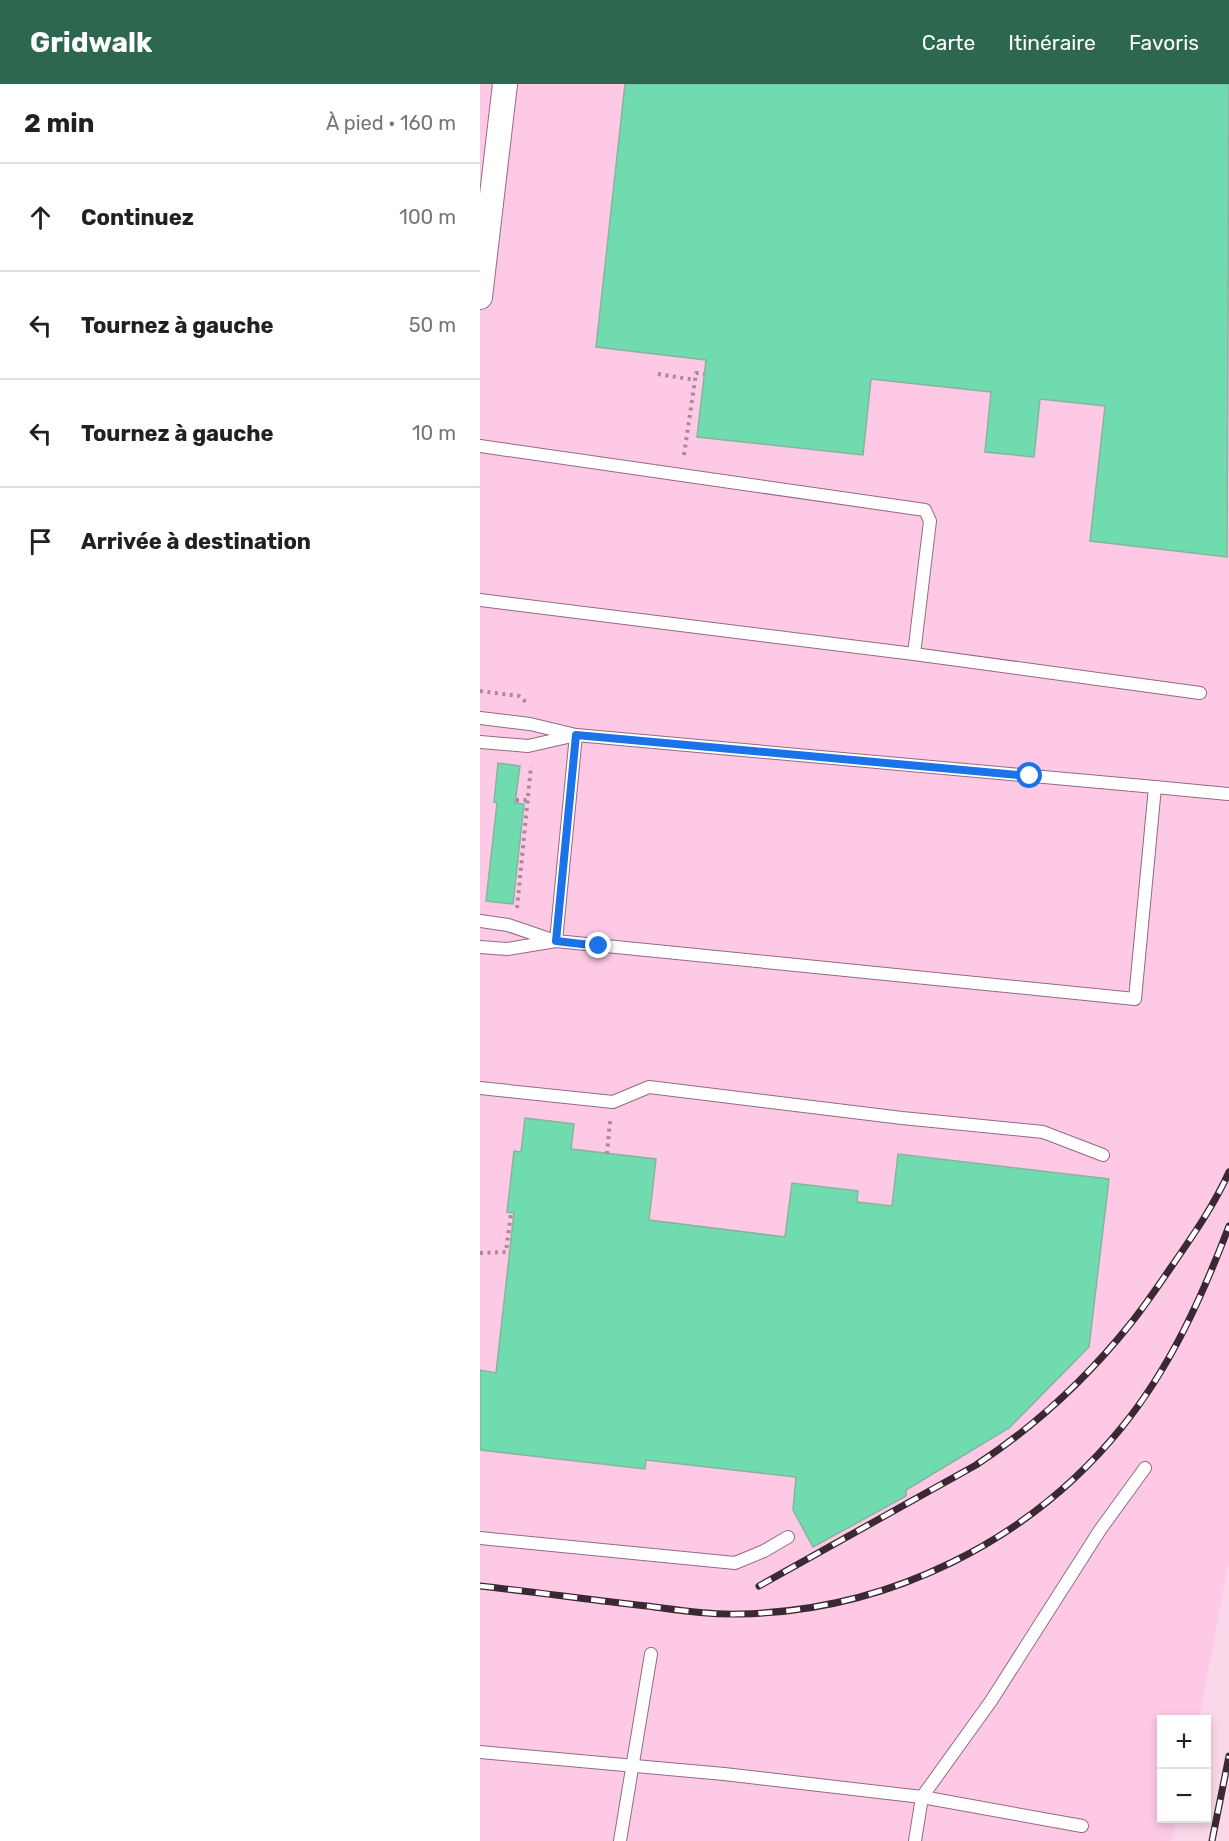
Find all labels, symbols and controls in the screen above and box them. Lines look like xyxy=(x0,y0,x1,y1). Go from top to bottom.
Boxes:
text: Gridwalk xyxy=(30,26,152,59)
text: Carte xyxy=(922,30,975,55)
text: Itinéraire xyxy=(1008,30,1096,55)
text: Favoris xyxy=(1129,30,1199,55)
text: 2 min xyxy=(24,108,94,139)
text: À pied · 160 m xyxy=(326,111,456,135)
icon: ahead xyxy=(24,201,57,234)
text: Continuez xyxy=(81,204,194,231)
text: 100 m xyxy=(399,205,456,229)
icon: left xyxy=(24,309,57,342)
text: Tournez à gauche xyxy=(81,312,274,339)
text: 50 m xyxy=(409,313,456,337)
icon: left xyxy=(24,417,57,450)
text: Tournez à gauche xyxy=(81,420,274,447)
text: 10 m xyxy=(412,421,456,445)
icon: arrive xyxy=(24,525,57,558)
text: Arrivée à destination xyxy=(81,528,311,555)
route start xyxy=(1016,762,1042,788)
route end xyxy=(585,932,611,958)
map controls xyxy=(1157,1715,1211,1823)
button: + xyxy=(1157,1715,1211,1769)
button: − xyxy=(1157,1769,1211,1823)

